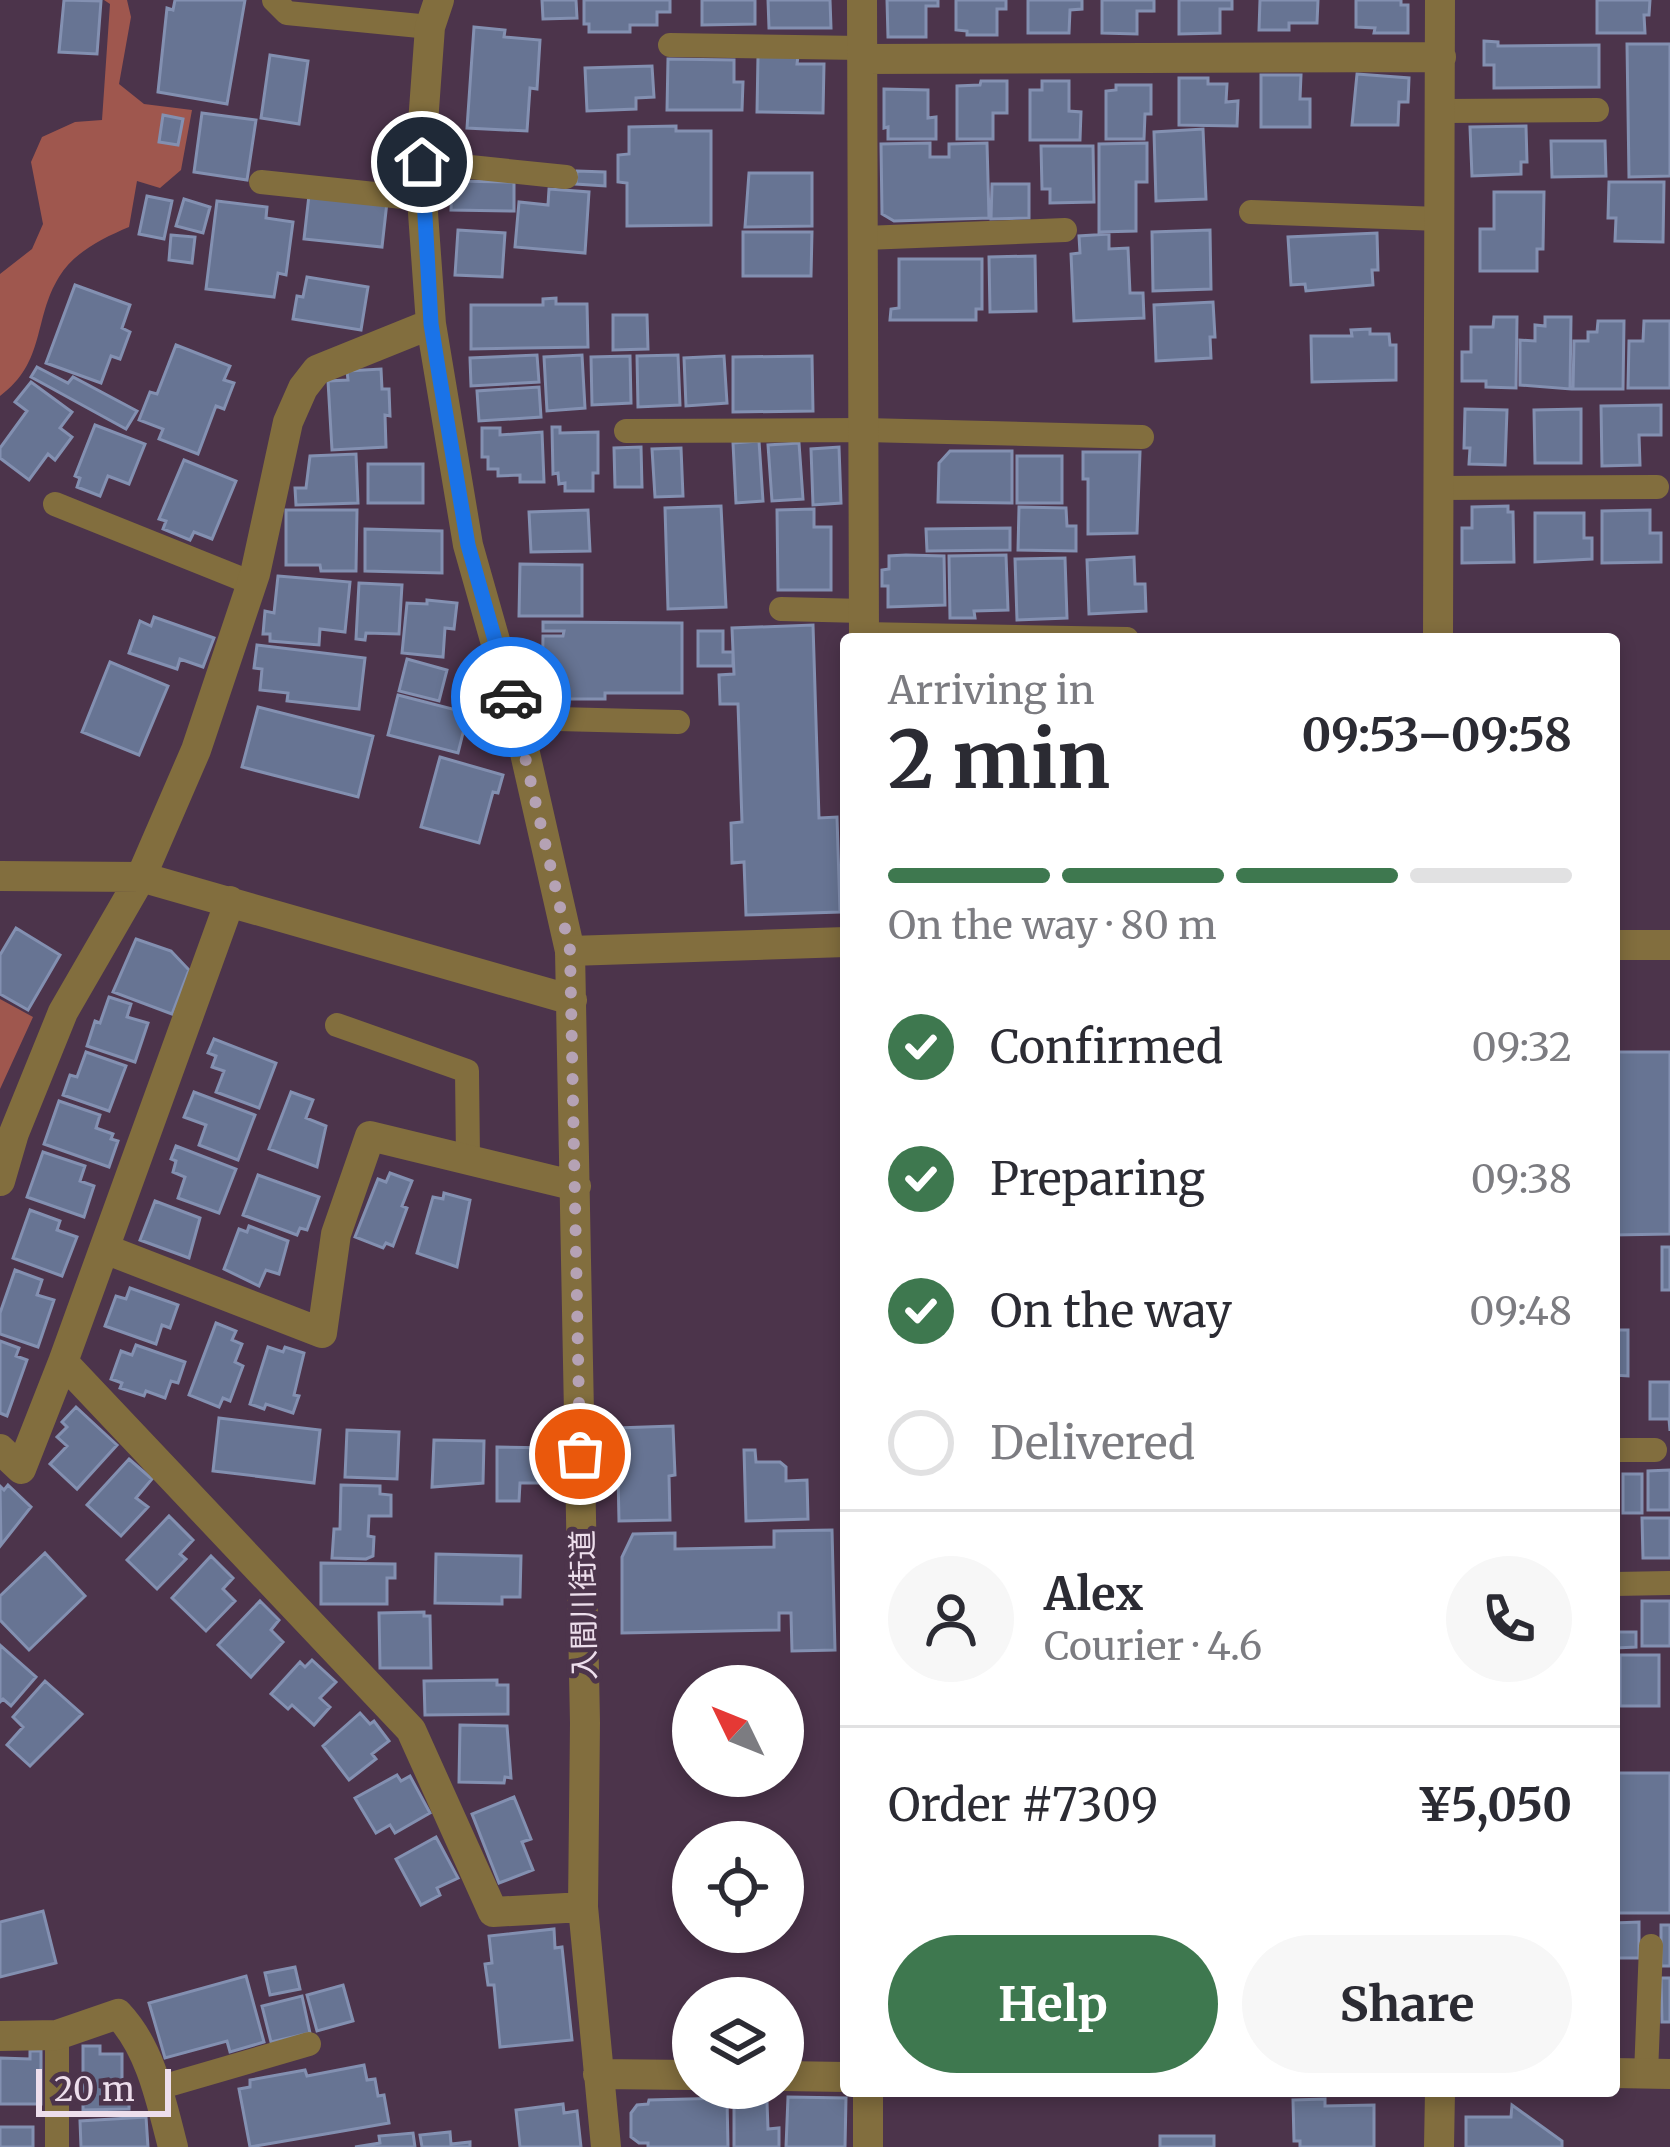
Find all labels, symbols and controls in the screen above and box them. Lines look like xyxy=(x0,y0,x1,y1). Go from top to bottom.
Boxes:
pin xyxy=(371,111,473,213)
icon: home xyxy=(389,129,455,195)
courier xyxy=(451,637,571,757)
icon: car xyxy=(478,664,544,730)
text: Arriving in xyxy=(888,666,1095,715)
text: 09:53–09:58 xyxy=(1302,707,1572,763)
text: 2 min xyxy=(888,711,1110,809)
text: On the way · 80 m xyxy=(888,901,1217,950)
icon: check xyxy=(888,1014,954,1080)
text: Confirmed xyxy=(990,1019,1223,1075)
text: 09:32 xyxy=(1472,1023,1572,1072)
icon: check xyxy=(888,1146,954,1212)
text: Preparing xyxy=(990,1151,1205,1207)
text: 09:38 xyxy=(1471,1155,1572,1204)
icon: check xyxy=(888,1278,954,1344)
text: On the way xyxy=(990,1283,1232,1339)
text: 09:48 xyxy=(1469,1287,1572,1336)
pin xyxy=(529,1403,631,1505)
text: Delivered xyxy=(990,1415,1195,1471)
icon: bag xyxy=(547,1421,613,1487)
street label: 入間川街道 xyxy=(563,1530,603,1680)
button: person xyxy=(888,1556,1014,1682)
button: phone xyxy=(1446,1556,1572,1682)
text: Alex xyxy=(1044,1566,1143,1622)
text: Courier · 4.6 xyxy=(1044,1622,1262,1671)
north arrow xyxy=(672,1665,804,1797)
map controls xyxy=(672,1665,804,2109)
text: Order #7309 xyxy=(888,1777,1158,1833)
text: ¥5,050 xyxy=(1417,1777,1572,1833)
button: locate xyxy=(672,1821,804,1953)
button: Help xyxy=(888,1935,1218,2073)
button: Share xyxy=(1242,1935,1572,2073)
button: layers xyxy=(672,1977,804,2109)
scale bar xyxy=(36,2063,171,2116)
text: 20 m xyxy=(54,2069,135,2110)

